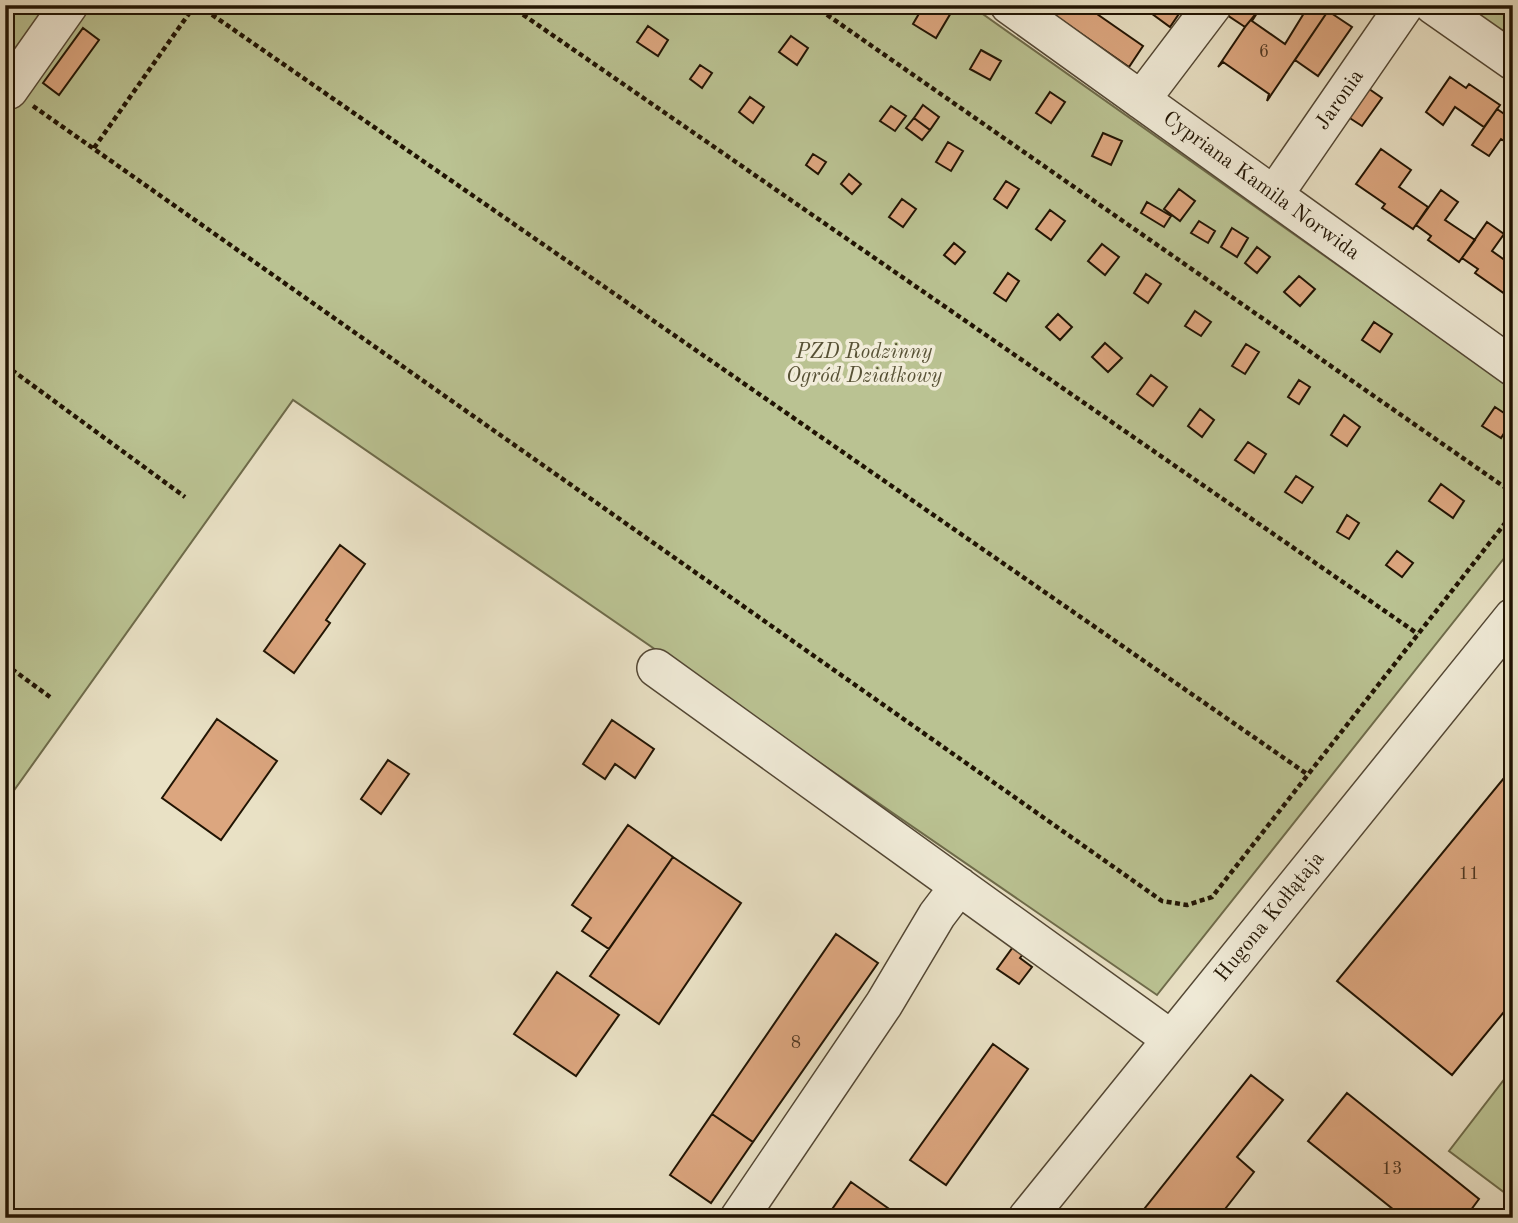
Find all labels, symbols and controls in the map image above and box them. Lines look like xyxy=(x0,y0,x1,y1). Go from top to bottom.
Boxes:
house number: 6 xyxy=(1259,43,1269,61)
street label: Jaronia xyxy=(1312,66,1368,134)
street label: Cypriana Kamila Norwida xyxy=(1159,108,1363,264)
park label: PZD Rodzinny Ogród Działkowy xyxy=(786,342,942,387)
street label: Hugona Kołłątaja xyxy=(1211,848,1329,986)
house number: 11 xyxy=(1459,865,1479,883)
house number: 8 xyxy=(791,1034,801,1052)
house number: 13 xyxy=(1382,1160,1402,1178)

